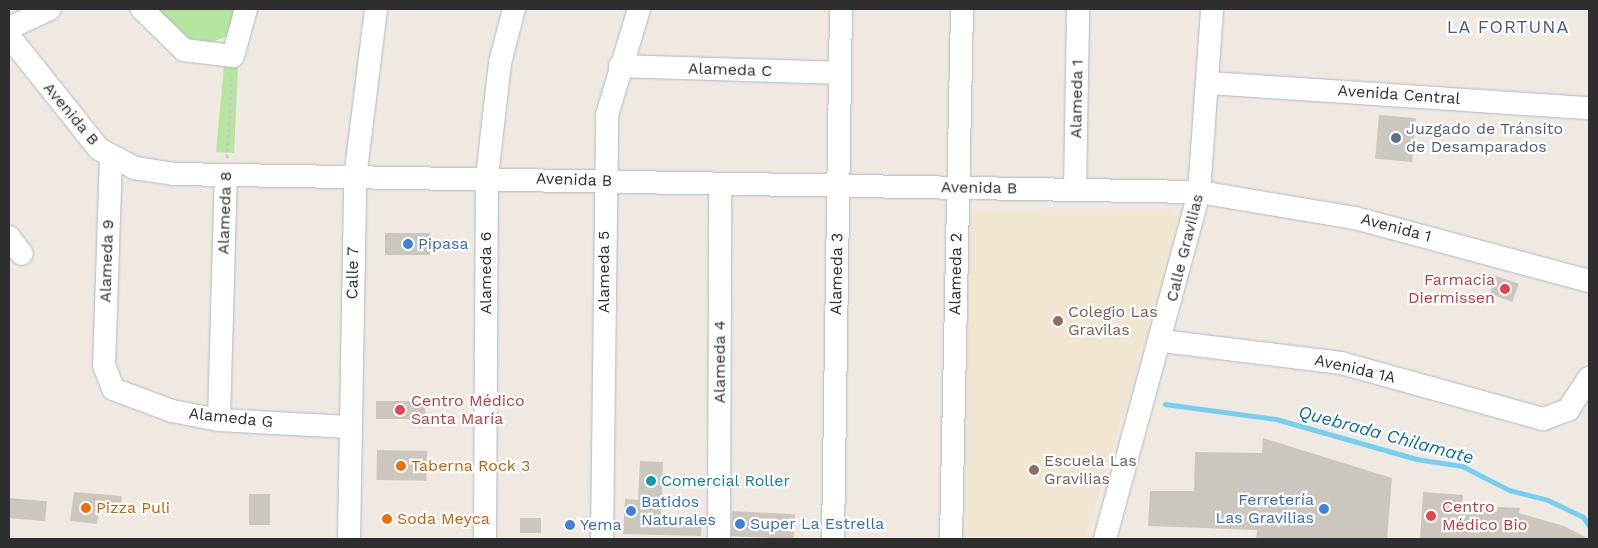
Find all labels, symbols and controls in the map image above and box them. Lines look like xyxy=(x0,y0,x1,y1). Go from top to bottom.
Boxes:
district label: LA FORTUNA xyxy=(1445,16,1571,38)
street label: Alameda C xyxy=(687,59,773,81)
street label: Alameda 1 xyxy=(1067,59,1087,139)
street label: Avenida B xyxy=(39,78,103,150)
street label: Avenida Central xyxy=(1337,81,1461,109)
place label: Juzgado de Tránsito de Desamparados xyxy=(1406,119,1564,157)
marker: Juzgado de Tránsito de Desamparados xyxy=(1390,132,1402,144)
street label: Avenida B xyxy=(535,169,613,191)
street label: Alameda 8 xyxy=(214,171,236,255)
street label: Avenida B xyxy=(940,178,1018,198)
street label: Calle Gravilias xyxy=(1162,192,1208,304)
street label: Avenida 1 xyxy=(1358,209,1434,247)
street label: Alameda 9 xyxy=(96,219,118,303)
street label: Alameda 6 xyxy=(476,231,496,315)
street label: Alameda 5 xyxy=(594,231,614,313)
street label: Alameda 3 xyxy=(827,232,847,316)
street label: Alameda 2 xyxy=(946,232,966,316)
place label: Pipasa xyxy=(418,234,469,254)
marker: Pipasa xyxy=(402,238,414,250)
street label: Calle 7 xyxy=(343,246,363,300)
place label: Farmacia Diermissen xyxy=(1408,270,1495,308)
marker: Farmacia Diermissen xyxy=(1499,283,1511,295)
place label: Colegio Las Gravilas xyxy=(1068,302,1158,340)
marker: Colegio Las Gravilas xyxy=(1052,315,1064,327)
street label: Alameda 4 xyxy=(710,320,730,404)
street label: Avenida 1A xyxy=(1312,350,1398,388)
place label: Centro Médico Santa María xyxy=(411,391,525,429)
water label: Quebrada Chilamate xyxy=(1296,401,1476,469)
marker: Centro Médico Santa María xyxy=(393,403,407,417)
street label: Alameda G xyxy=(188,404,274,432)
place label: Escuela Las Gravilias xyxy=(1044,451,1137,489)
place label: Taberna Rock 3 xyxy=(411,456,531,476)
marker: Taberna Rock 3 xyxy=(395,460,407,472)
marker: Escuela Las Gravilias xyxy=(1028,464,1040,476)
place label: Comercial Roller xyxy=(661,471,790,491)
marker: Comercial Roller xyxy=(645,475,657,487)
place label: Ferretería Las Gravilias xyxy=(1216,490,1314,528)
place label: Batidos Naturales xyxy=(641,492,716,530)
place label: Centro Médico Bio xyxy=(1442,497,1527,535)
place label: Pizza Puli xyxy=(96,498,170,518)
marker: Pizza Puli xyxy=(80,502,92,514)
marker: Ferretería Las Gravilias xyxy=(1318,503,1330,515)
marker: Batidos Naturales xyxy=(625,505,637,517)
place label: Soda Meyca xyxy=(397,509,490,529)
marker: Centro Médico Bio xyxy=(1424,509,1438,523)
marker: Soda Meyca xyxy=(381,513,393,525)
place label: Super La Estrella xyxy=(750,514,885,534)
place label: Yema xyxy=(580,515,622,535)
marker: Super La Estrella xyxy=(734,518,746,530)
marker: Yema xyxy=(564,519,576,531)

